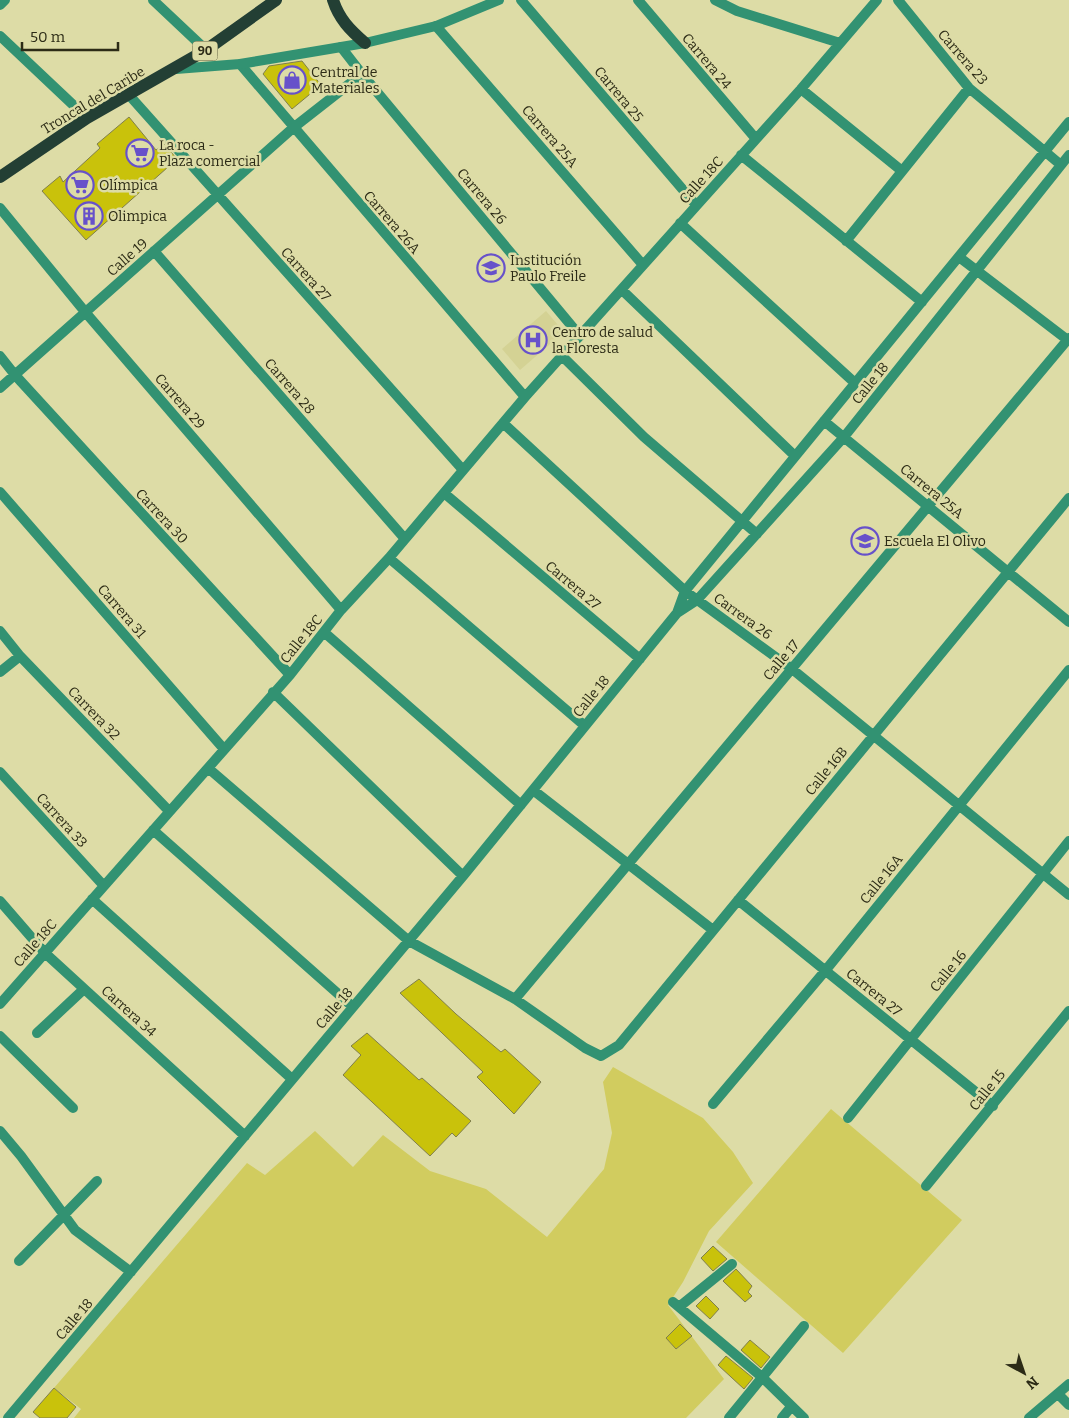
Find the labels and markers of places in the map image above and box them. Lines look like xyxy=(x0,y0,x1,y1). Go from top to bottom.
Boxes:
place label: Central de Materiales xyxy=(311,64,379,97)
shop icon: Central de Materiales xyxy=(277,65,307,95)
place label: La roca - Plaza comercial xyxy=(159,137,260,170)
supermarket icon: La roca - Plaza comercial xyxy=(125,138,155,168)
supermarket icon: Olímpica xyxy=(65,170,95,200)
place label: Olímpica xyxy=(99,177,158,194)
building icon: Olimpica xyxy=(74,201,104,231)
place label: Olimpica xyxy=(108,208,167,225)
place label: Institución Paulo Freile xyxy=(510,252,586,285)
school or university icon: Institución Paulo Freile xyxy=(476,253,506,283)
place label: Centro de salud la Floresta xyxy=(552,324,653,357)
hospital icon: Centro de salud la Floresta xyxy=(518,325,548,355)
school or university icon: Escuela El Olivo xyxy=(850,526,880,556)
place label: Escuela El Olivo xyxy=(884,533,986,550)

